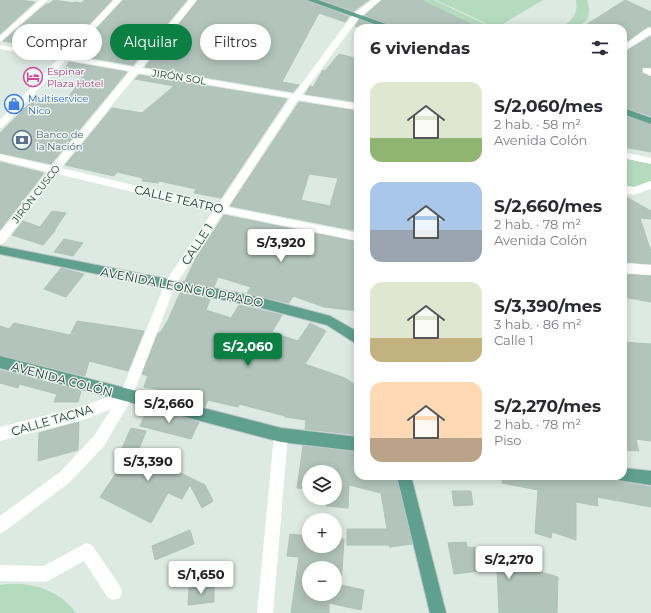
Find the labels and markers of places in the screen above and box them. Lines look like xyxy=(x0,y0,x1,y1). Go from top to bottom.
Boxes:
place label: Espinar Plaza Hotel xyxy=(47,65,103,90)
hotel icon: Espinar Plaza Hotel xyxy=(22,66,44,88)
place label: Multiservice Nico xyxy=(28,92,88,117)
shop icon: Multiservice Nico xyxy=(3,93,25,115)
place label: Banco de la Nación xyxy=(36,128,83,153)
bank icon: Banco de la Nación xyxy=(11,129,33,151)
pin: S/3,920 xyxy=(244,229,318,263)
pin: S/2,060 xyxy=(211,333,285,367)
pin: S/2,660 xyxy=(132,390,206,424)
pin: S/3,390 xyxy=(111,448,185,482)
pin: S/2,270 xyxy=(472,546,546,580)
pin: S/1,650 xyxy=(164,561,238,595)

